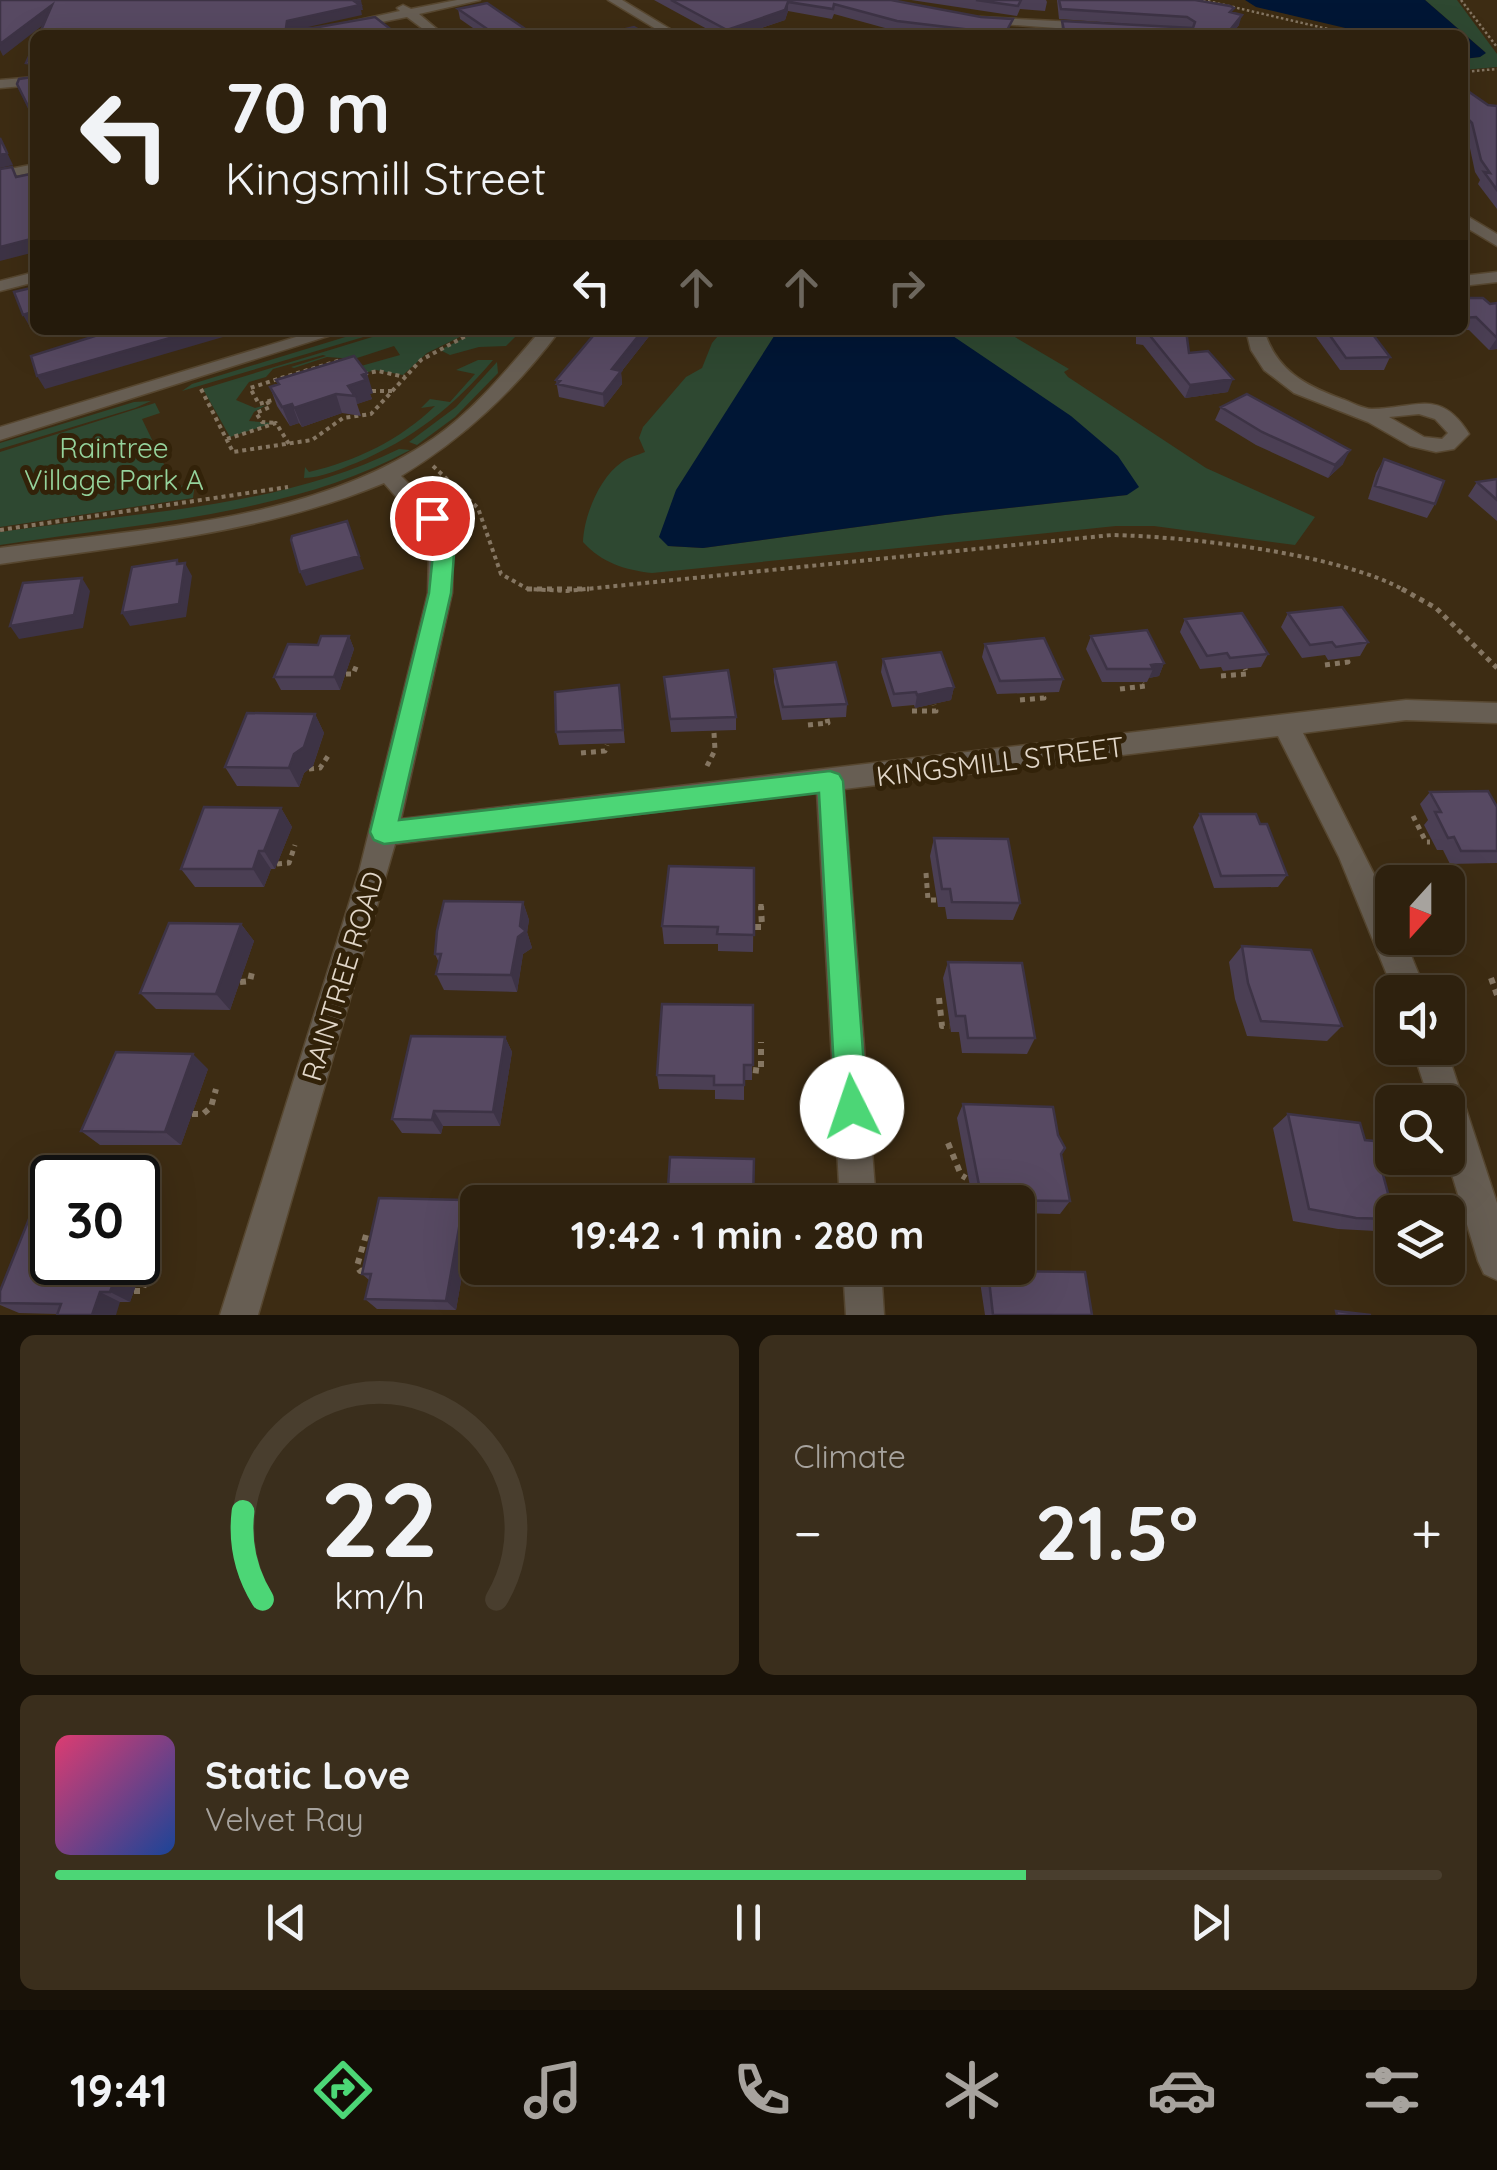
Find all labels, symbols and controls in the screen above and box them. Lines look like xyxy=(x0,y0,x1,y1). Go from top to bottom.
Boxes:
text: 70 m xyxy=(225,63,391,151)
icon: left xyxy=(60,70,190,200)
text: Kingsmill Street xyxy=(225,150,546,206)
icon: left xyxy=(564,260,619,315)
icon: ahead xyxy=(669,260,724,315)
icon: ahead xyxy=(774,260,829,315)
icon: right xyxy=(879,260,934,315)
park label: Raintree Village Park A xyxy=(24,430,204,497)
pin xyxy=(390,476,475,561)
icon: arrive xyxy=(405,491,460,546)
street label: KINGSMILL STREET xyxy=(874,728,1126,794)
north arrow xyxy=(1375,865,1465,955)
map controls xyxy=(1375,865,1465,1285)
street label: RAINTREE ROAD xyxy=(293,867,391,1085)
button: sound xyxy=(1375,975,1465,1065)
position arrow xyxy=(800,1055,904,1159)
button: search xyxy=(1375,1085,1465,1175)
speed limit sign: 30 xyxy=(30,1155,160,1285)
button: layers xyxy=(1375,1195,1465,1285)
text: 19:42 · 1 min · 280 m xyxy=(571,1211,924,1259)
text: Climate xyxy=(794,1436,906,1476)
text: 22 xyxy=(320,1453,438,1583)
text: 21.5° xyxy=(1035,1485,1198,1579)
text: − xyxy=(794,1498,822,1567)
text: + xyxy=(1411,1498,1442,1567)
text: km/h xyxy=(334,1573,425,1618)
text: Static Love xyxy=(205,1751,410,1799)
text: Velvet Ray xyxy=(205,1799,364,1839)
icon: previous xyxy=(259,1895,314,1950)
icon: pause xyxy=(721,1895,776,1950)
icon: next xyxy=(1183,1895,1238,1950)
icon: directions xyxy=(308,2055,378,2125)
icon: music xyxy=(518,2055,588,2125)
icon: phone xyxy=(727,2055,797,2125)
icon: climate xyxy=(937,2055,1007,2125)
icon: car xyxy=(1147,2055,1217,2125)
icon: filters xyxy=(1357,2055,1427,2125)
text: 19:41 xyxy=(70,2062,168,2118)

